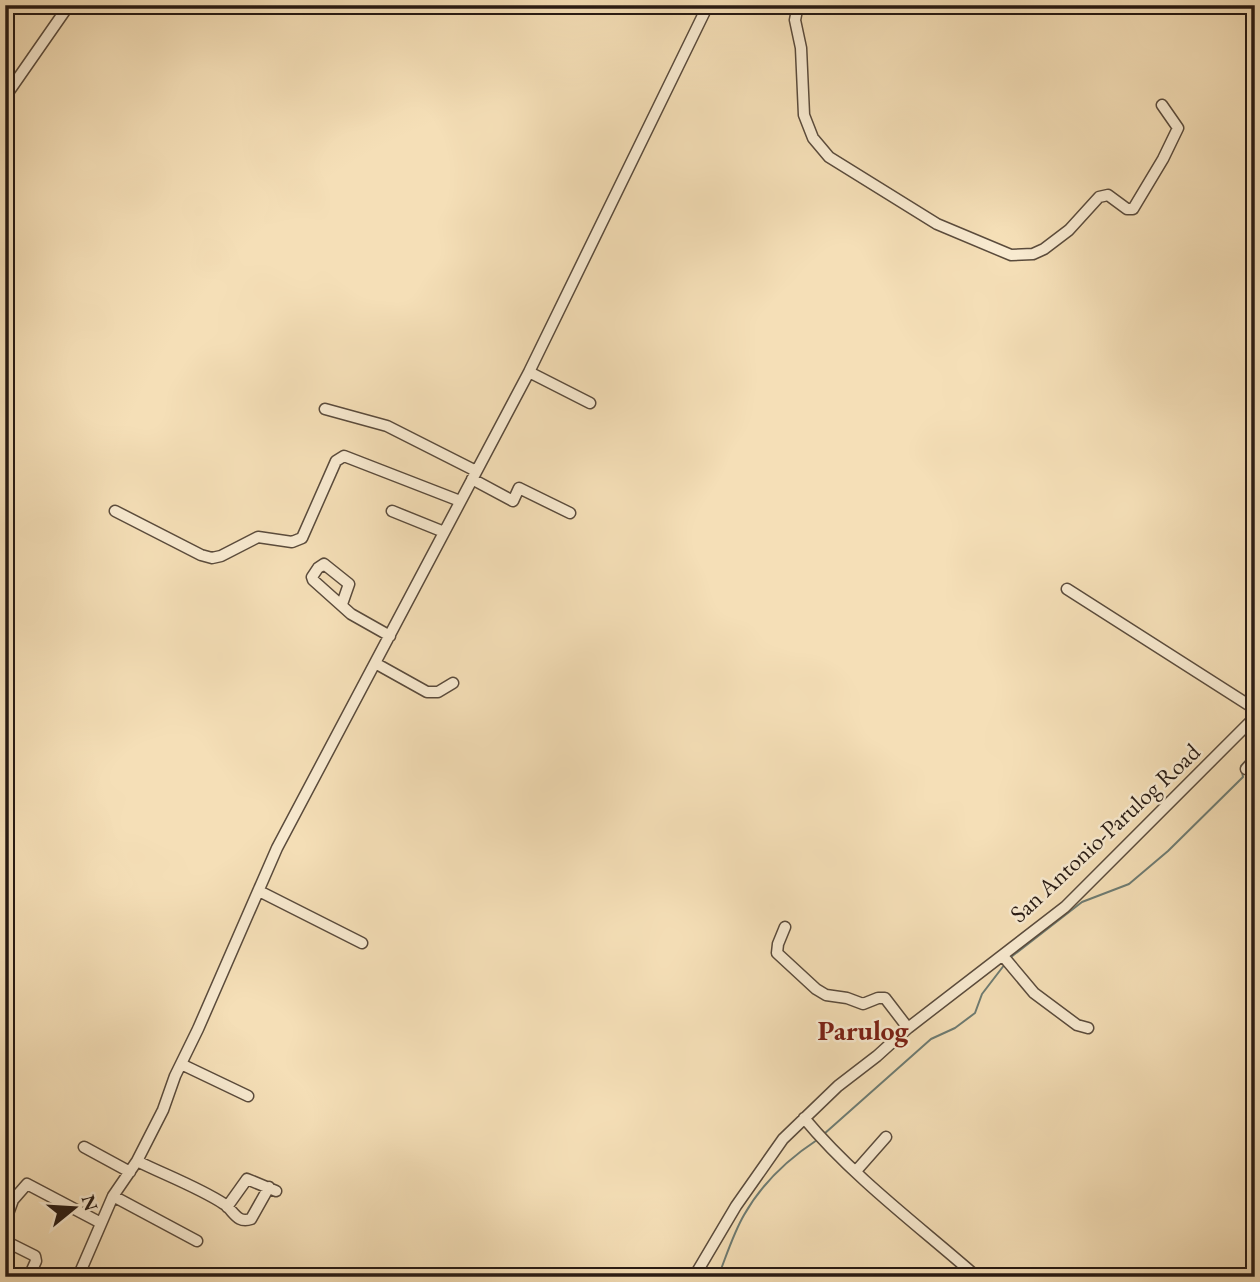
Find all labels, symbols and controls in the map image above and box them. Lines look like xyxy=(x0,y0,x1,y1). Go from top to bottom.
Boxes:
street label: San Antonio-Parulog Road xyxy=(1003,736,1207,929)
district label: Parulog xyxy=(817,1012,910,1048)
north arrow xyxy=(38,1174,108,1244)
text: N xyxy=(75,1192,104,1215)

